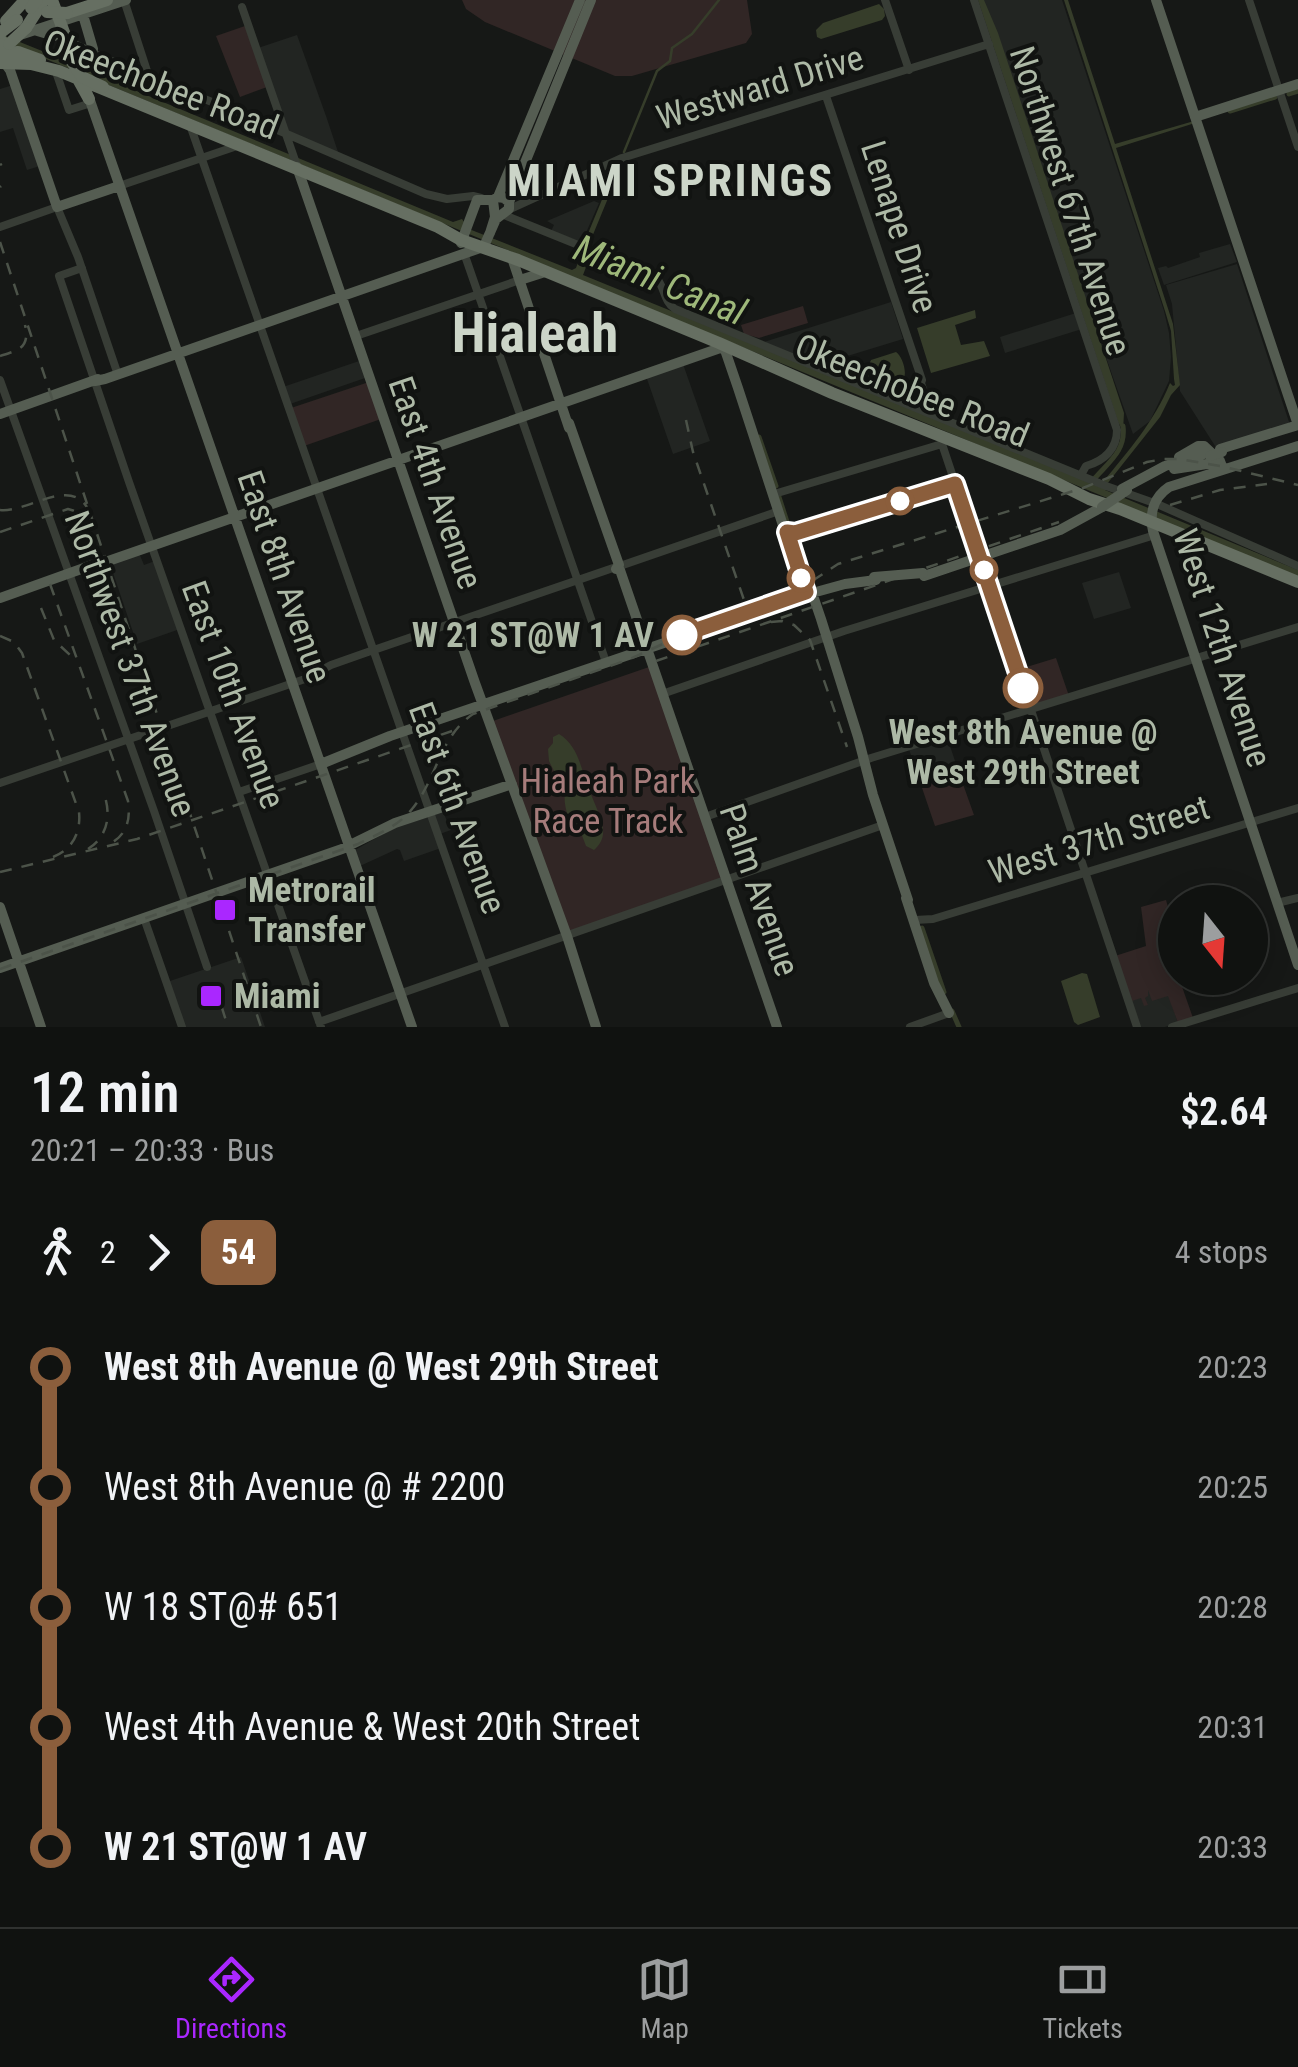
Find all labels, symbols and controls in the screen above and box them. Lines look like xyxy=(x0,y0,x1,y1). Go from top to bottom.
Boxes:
street label: Okeechobee Road xyxy=(38,21,284,149)
street label: Westward Drive xyxy=(652,37,868,139)
street label: Northwest 67th Avenue xyxy=(1001,41,1139,361)
street label: Lenape Drive xyxy=(852,136,946,318)
district label: MIAMI SPRINGS xyxy=(507,154,835,207)
water label: Miami Canal xyxy=(568,226,753,335)
district label: Hialeah xyxy=(452,301,618,365)
street label: Okeechobee Road xyxy=(789,325,1035,457)
street label: East 4th Avenue xyxy=(380,371,490,595)
street label: East 8th Avenue xyxy=(229,465,339,689)
unlabelled marker xyxy=(887,488,913,514)
street label: Northwest 37th Avenue xyxy=(56,506,204,822)
street label: West 12th Avenue xyxy=(1164,524,1280,772)
unlabelled marker xyxy=(971,557,997,583)
unlabelled marker xyxy=(788,565,814,591)
street label: East 10th Avenue xyxy=(173,576,293,814)
place label: W 21 ST@W 1 AV xyxy=(412,615,654,656)
marker: W 21 ST@W 1 AV xyxy=(663,616,701,654)
marker: West 8th Avenue @ West 29th Street xyxy=(1004,669,1042,707)
street label: East 6th Avenue xyxy=(400,697,514,919)
place label: West 8th Avenue @ West 29th Street xyxy=(888,712,1158,793)
park label: Hialeah Park Race Track xyxy=(520,761,696,842)
street label: West 37th Street xyxy=(984,787,1214,893)
street label: Palm Avenue xyxy=(710,799,808,981)
place label: Metrorail Transfer xyxy=(248,870,376,951)
north arrow xyxy=(1158,885,1268,995)
map controls xyxy=(1158,885,1268,995)
marker: Metrorail Transfer xyxy=(212,897,238,923)
place label: Miami xyxy=(234,976,321,1017)
marker: Miami xyxy=(198,983,224,1009)
text: 12 min xyxy=(30,1061,179,1125)
text: $2.64 xyxy=(1180,1090,1268,1134)
text: 20:21 – 20:33 · Bus xyxy=(30,1131,274,1169)
icon: walk xyxy=(30,1225,85,1280)
icon: forward xyxy=(131,1225,186,1280)
text: 54 xyxy=(221,1232,256,1273)
text: 2 xyxy=(100,1233,116,1271)
text: 4 stops xyxy=(1175,1233,1268,1271)
text: West 8th Avenue @ West 29th Street xyxy=(104,1345,659,1389)
text: 20:23 xyxy=(1197,1348,1268,1386)
text: West 8th Avenue @ # 2200 xyxy=(104,1465,505,1509)
text: 20:25 xyxy=(1197,1468,1268,1506)
text: W 18 ST@# 651 xyxy=(104,1585,342,1629)
text: 20:28 xyxy=(1197,1588,1268,1626)
text: West 4th Avenue & West 20th Street xyxy=(104,1705,640,1749)
text: 20:31 xyxy=(1197,1708,1268,1746)
text: W 21 ST@W 1 AV xyxy=(104,1825,367,1869)
text: 20:33 xyxy=(1197,1828,1268,1866)
tab: Directions xyxy=(175,1952,287,2045)
tab: Map xyxy=(637,1952,692,2045)
tab: Tickets xyxy=(1042,1952,1123,2045)

